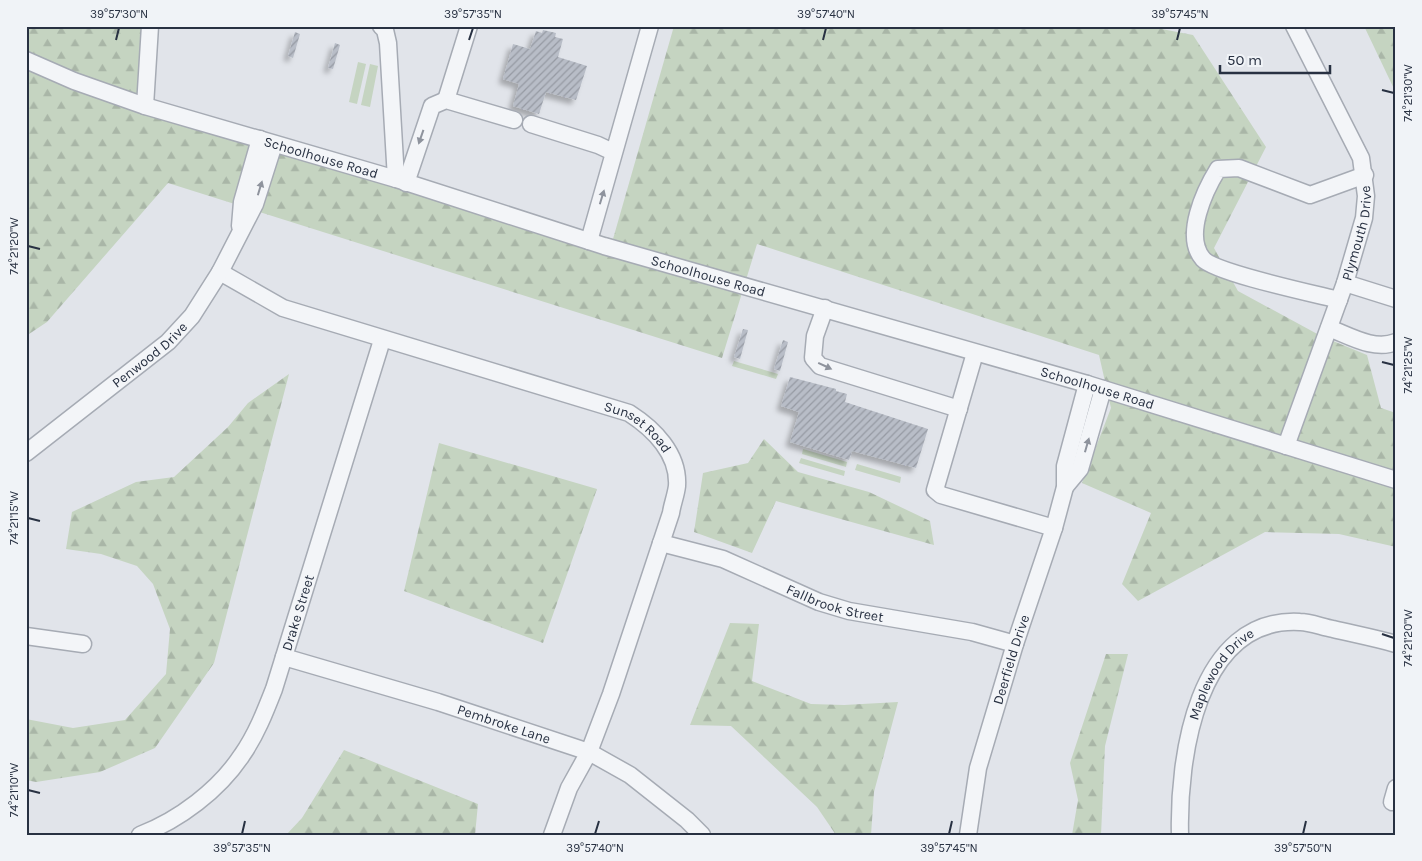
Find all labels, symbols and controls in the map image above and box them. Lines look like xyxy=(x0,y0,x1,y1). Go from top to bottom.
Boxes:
text: 39°57'30"N xyxy=(90,7,148,21)
text: 39°57'35"N xyxy=(444,7,502,21)
text: 39°57'40"N xyxy=(797,7,855,21)
text: 39°57'45"N xyxy=(1151,7,1209,21)
scale bar xyxy=(1220,42,1330,74)
text: 50 m xyxy=(1227,51,1262,69)
text: 74°21'30"W xyxy=(1401,64,1415,122)
one-way arrow xyxy=(417,130,425,145)
street label: Schoolhouse Road xyxy=(262,133,380,182)
one-way arrow xyxy=(257,181,264,196)
street label: Plymouth Drive xyxy=(1338,184,1375,283)
one-way arrow xyxy=(599,189,607,204)
text: 74°21'20"W xyxy=(7,217,21,275)
street label: Schoolhouse Road xyxy=(649,252,767,301)
street label: Penwood Drive xyxy=(109,319,191,391)
text: 74°21'25"W xyxy=(1401,336,1415,394)
one-way arrow xyxy=(817,361,832,370)
street label: Schoolhouse Road xyxy=(1038,363,1156,413)
street label: Sunset Road xyxy=(602,398,675,456)
one-way arrow xyxy=(1083,438,1091,453)
text: 74°21'15"W xyxy=(7,491,21,545)
street label: Drake Street xyxy=(278,573,318,653)
street label: Fallbrook Street xyxy=(784,581,885,626)
text: 74°21'20"W xyxy=(1401,609,1415,667)
street label: Deerfield Drive xyxy=(989,613,1033,707)
street label: Maplewood Drive xyxy=(1185,625,1257,722)
street label: Pembroke Lane xyxy=(455,701,553,748)
text: 74°21'10"W xyxy=(7,763,21,817)
text: 39°57'35"N xyxy=(213,841,271,855)
text: 39°57'40"N xyxy=(566,841,624,855)
text: 39°57'45"N xyxy=(920,841,978,855)
text: 39°57'50"N xyxy=(1274,841,1332,855)

